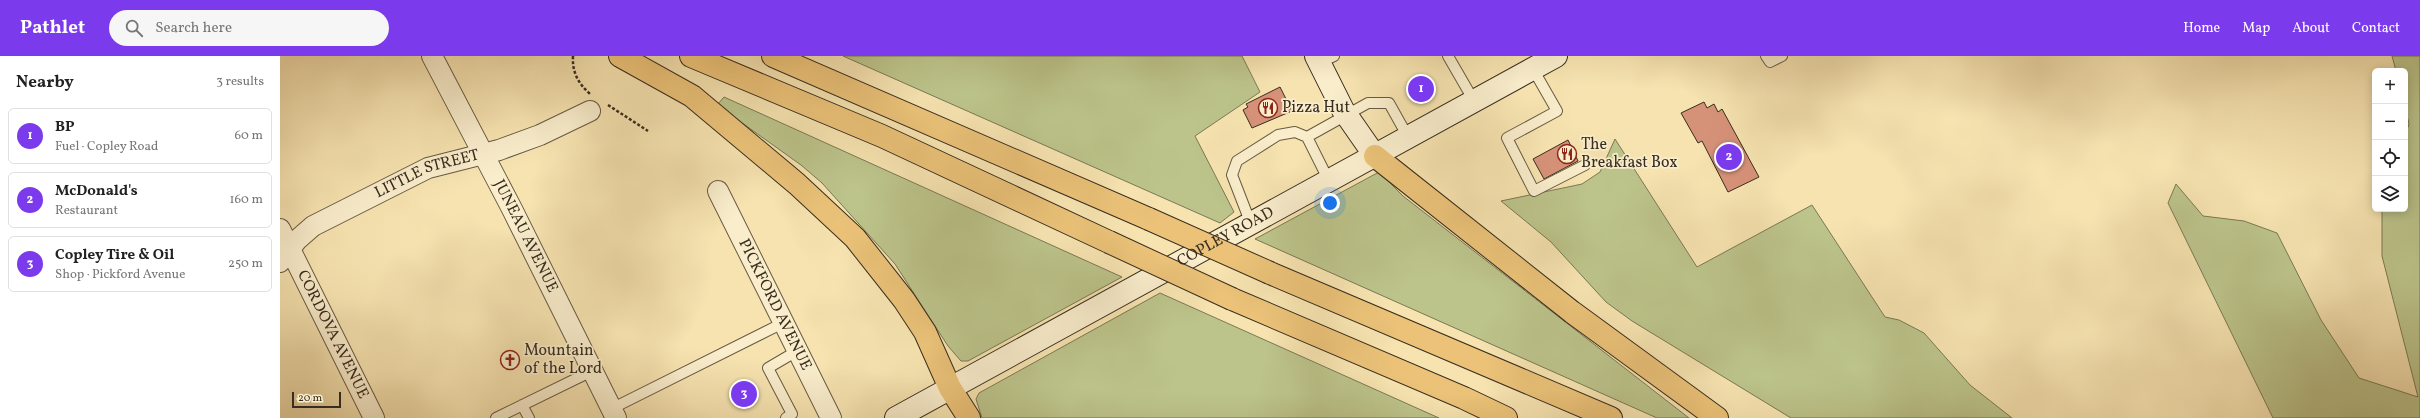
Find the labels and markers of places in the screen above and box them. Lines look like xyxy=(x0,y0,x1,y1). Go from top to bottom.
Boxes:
pin: 1 xyxy=(1408,74,1434,104)
restaurant icon: Pizza Hut xyxy=(1257,97,1279,119)
place label: Pizza Hut xyxy=(1282,97,1350,119)
place label: The Breakfast Box xyxy=(1581,134,1678,174)
pin: 2 xyxy=(1716,142,1742,172)
restaurant icon: The Breakfast Box xyxy=(1556,143,1578,165)
place label: Mountain of the Lord xyxy=(524,340,602,380)
church icon: Mountain of the Lord xyxy=(499,349,521,371)
pin: 3 xyxy=(731,379,757,409)

